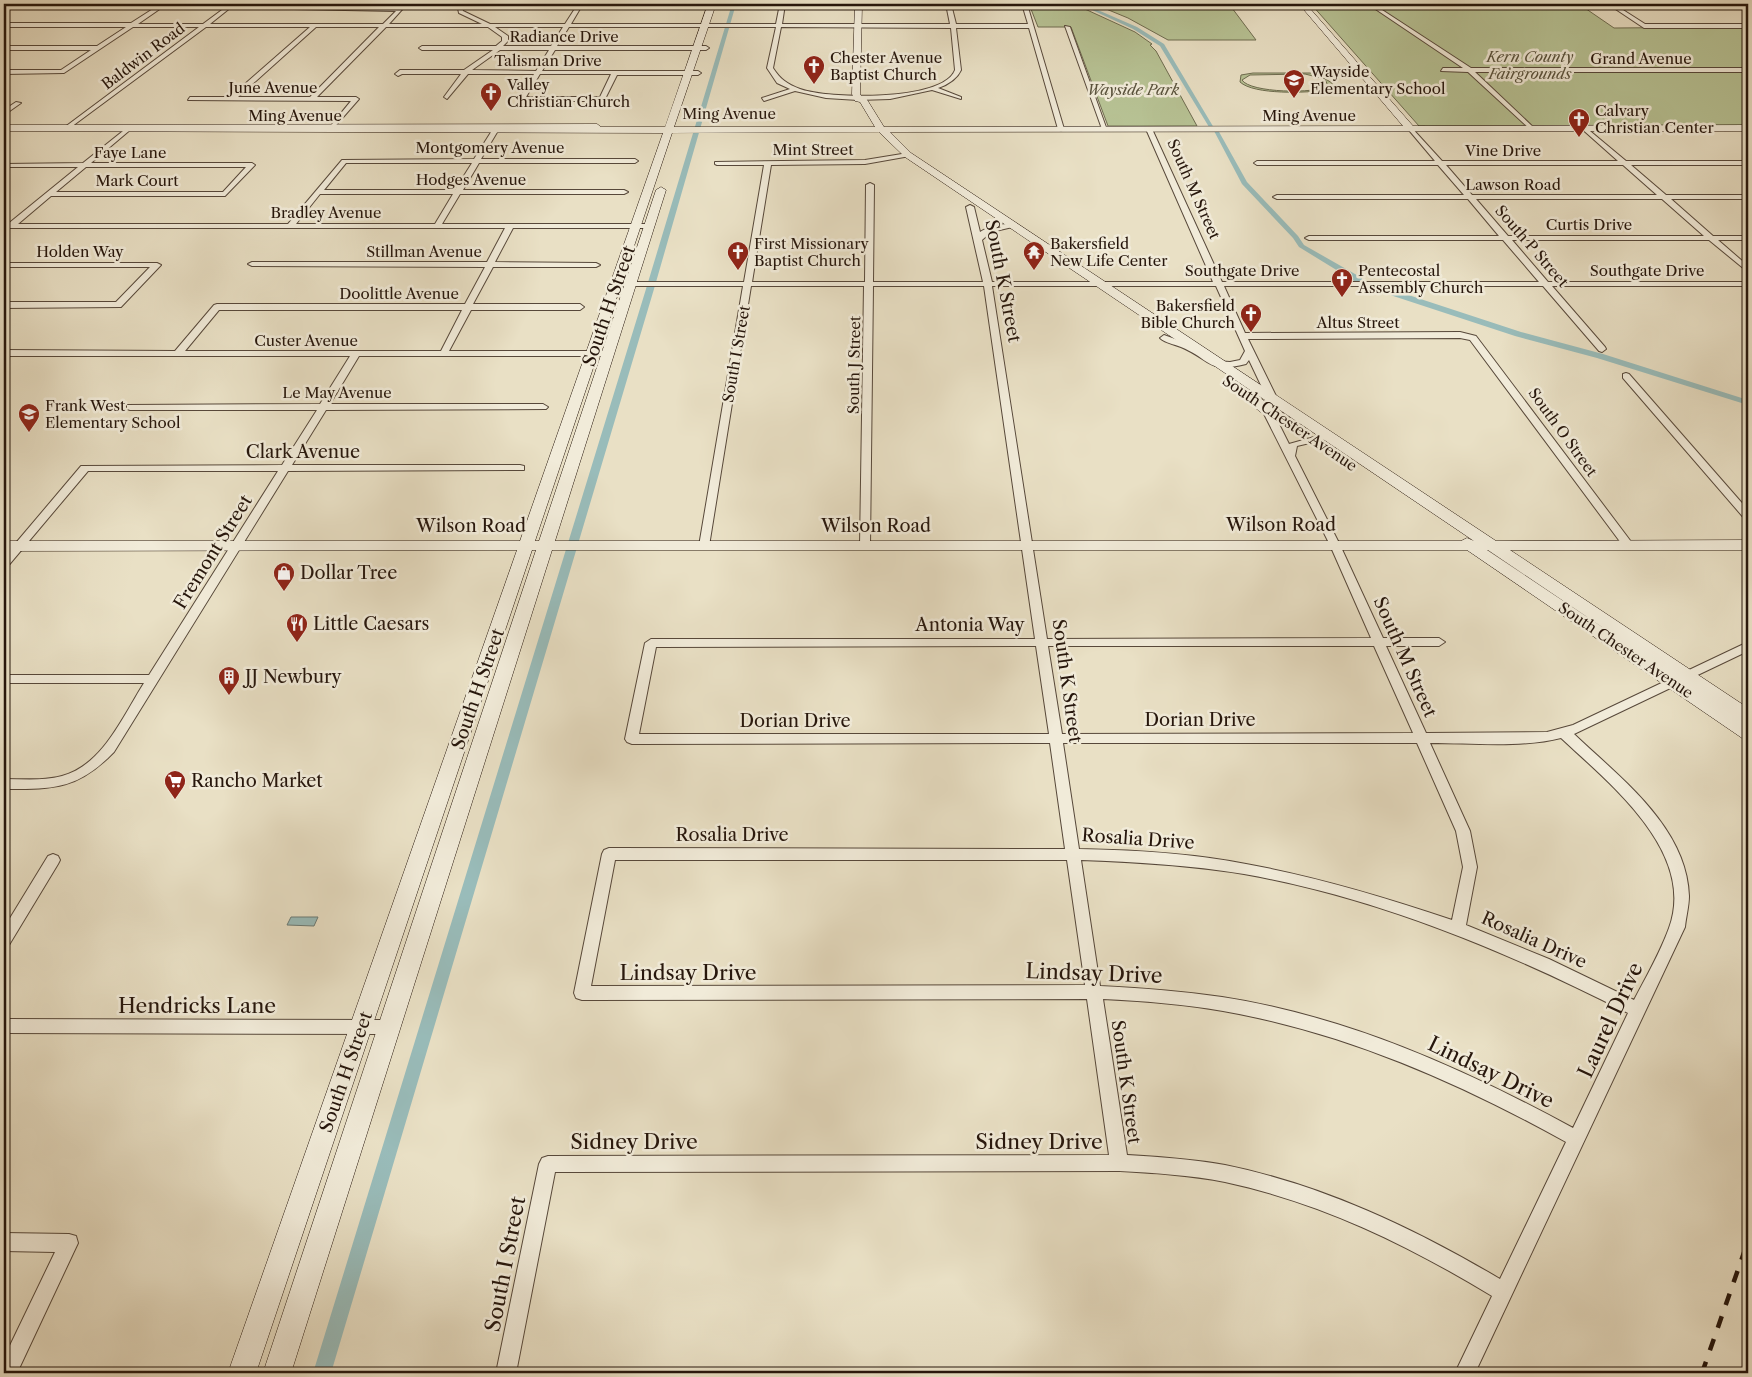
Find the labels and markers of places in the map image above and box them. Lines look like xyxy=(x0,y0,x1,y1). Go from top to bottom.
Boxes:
place label: Chester Avenue Baptist Church xyxy=(830,48,942,84)
church icon: Chester Avenue Baptist Church xyxy=(802,54,826,85)
place label: Wayside Elementary School xyxy=(1309,62,1446,98)
school or university icon: Wayside Elementary School xyxy=(1282,68,1306,99)
place label: Valley Christian Church xyxy=(506,75,631,111)
church icon: Valley Christian Church xyxy=(479,81,503,112)
place label: Calvary Christian Center xyxy=(1595,101,1715,137)
church icon: Calvary Christian Center xyxy=(1567,107,1591,138)
place label: First Missionary Baptist Church xyxy=(754,234,869,270)
place label: Bakersfield New Life Center xyxy=(1050,234,1168,270)
church icon: First Missionary Baptist Church xyxy=(726,240,750,271)
temple icon: Bakersfield New Life Center xyxy=(1022,240,1046,271)
place label: Pentecostal Assembly Church xyxy=(1357,261,1484,297)
church icon: Pentecostal Assembly Church xyxy=(1330,267,1354,298)
place label: Bakersfield Bible Church xyxy=(1141,296,1236,332)
church icon: Bakersfield Bible Church xyxy=(1239,302,1263,333)
place label: Frank West Elementary School xyxy=(45,396,181,432)
school or university icon: Frank West Elementary School xyxy=(17,402,41,433)
shop icon: Dollar Tree xyxy=(272,561,296,592)
place label: Dollar Tree xyxy=(300,562,397,584)
restaurant icon: Little Caesars xyxy=(285,612,309,643)
place label: Little Caesars xyxy=(313,613,429,635)
building icon: JJ Newbury xyxy=(217,665,241,696)
place label: JJ Newbury xyxy=(242,666,343,688)
supermarket icon: Rancho Market xyxy=(163,769,187,800)
place label: Rancho Market xyxy=(191,770,323,792)

